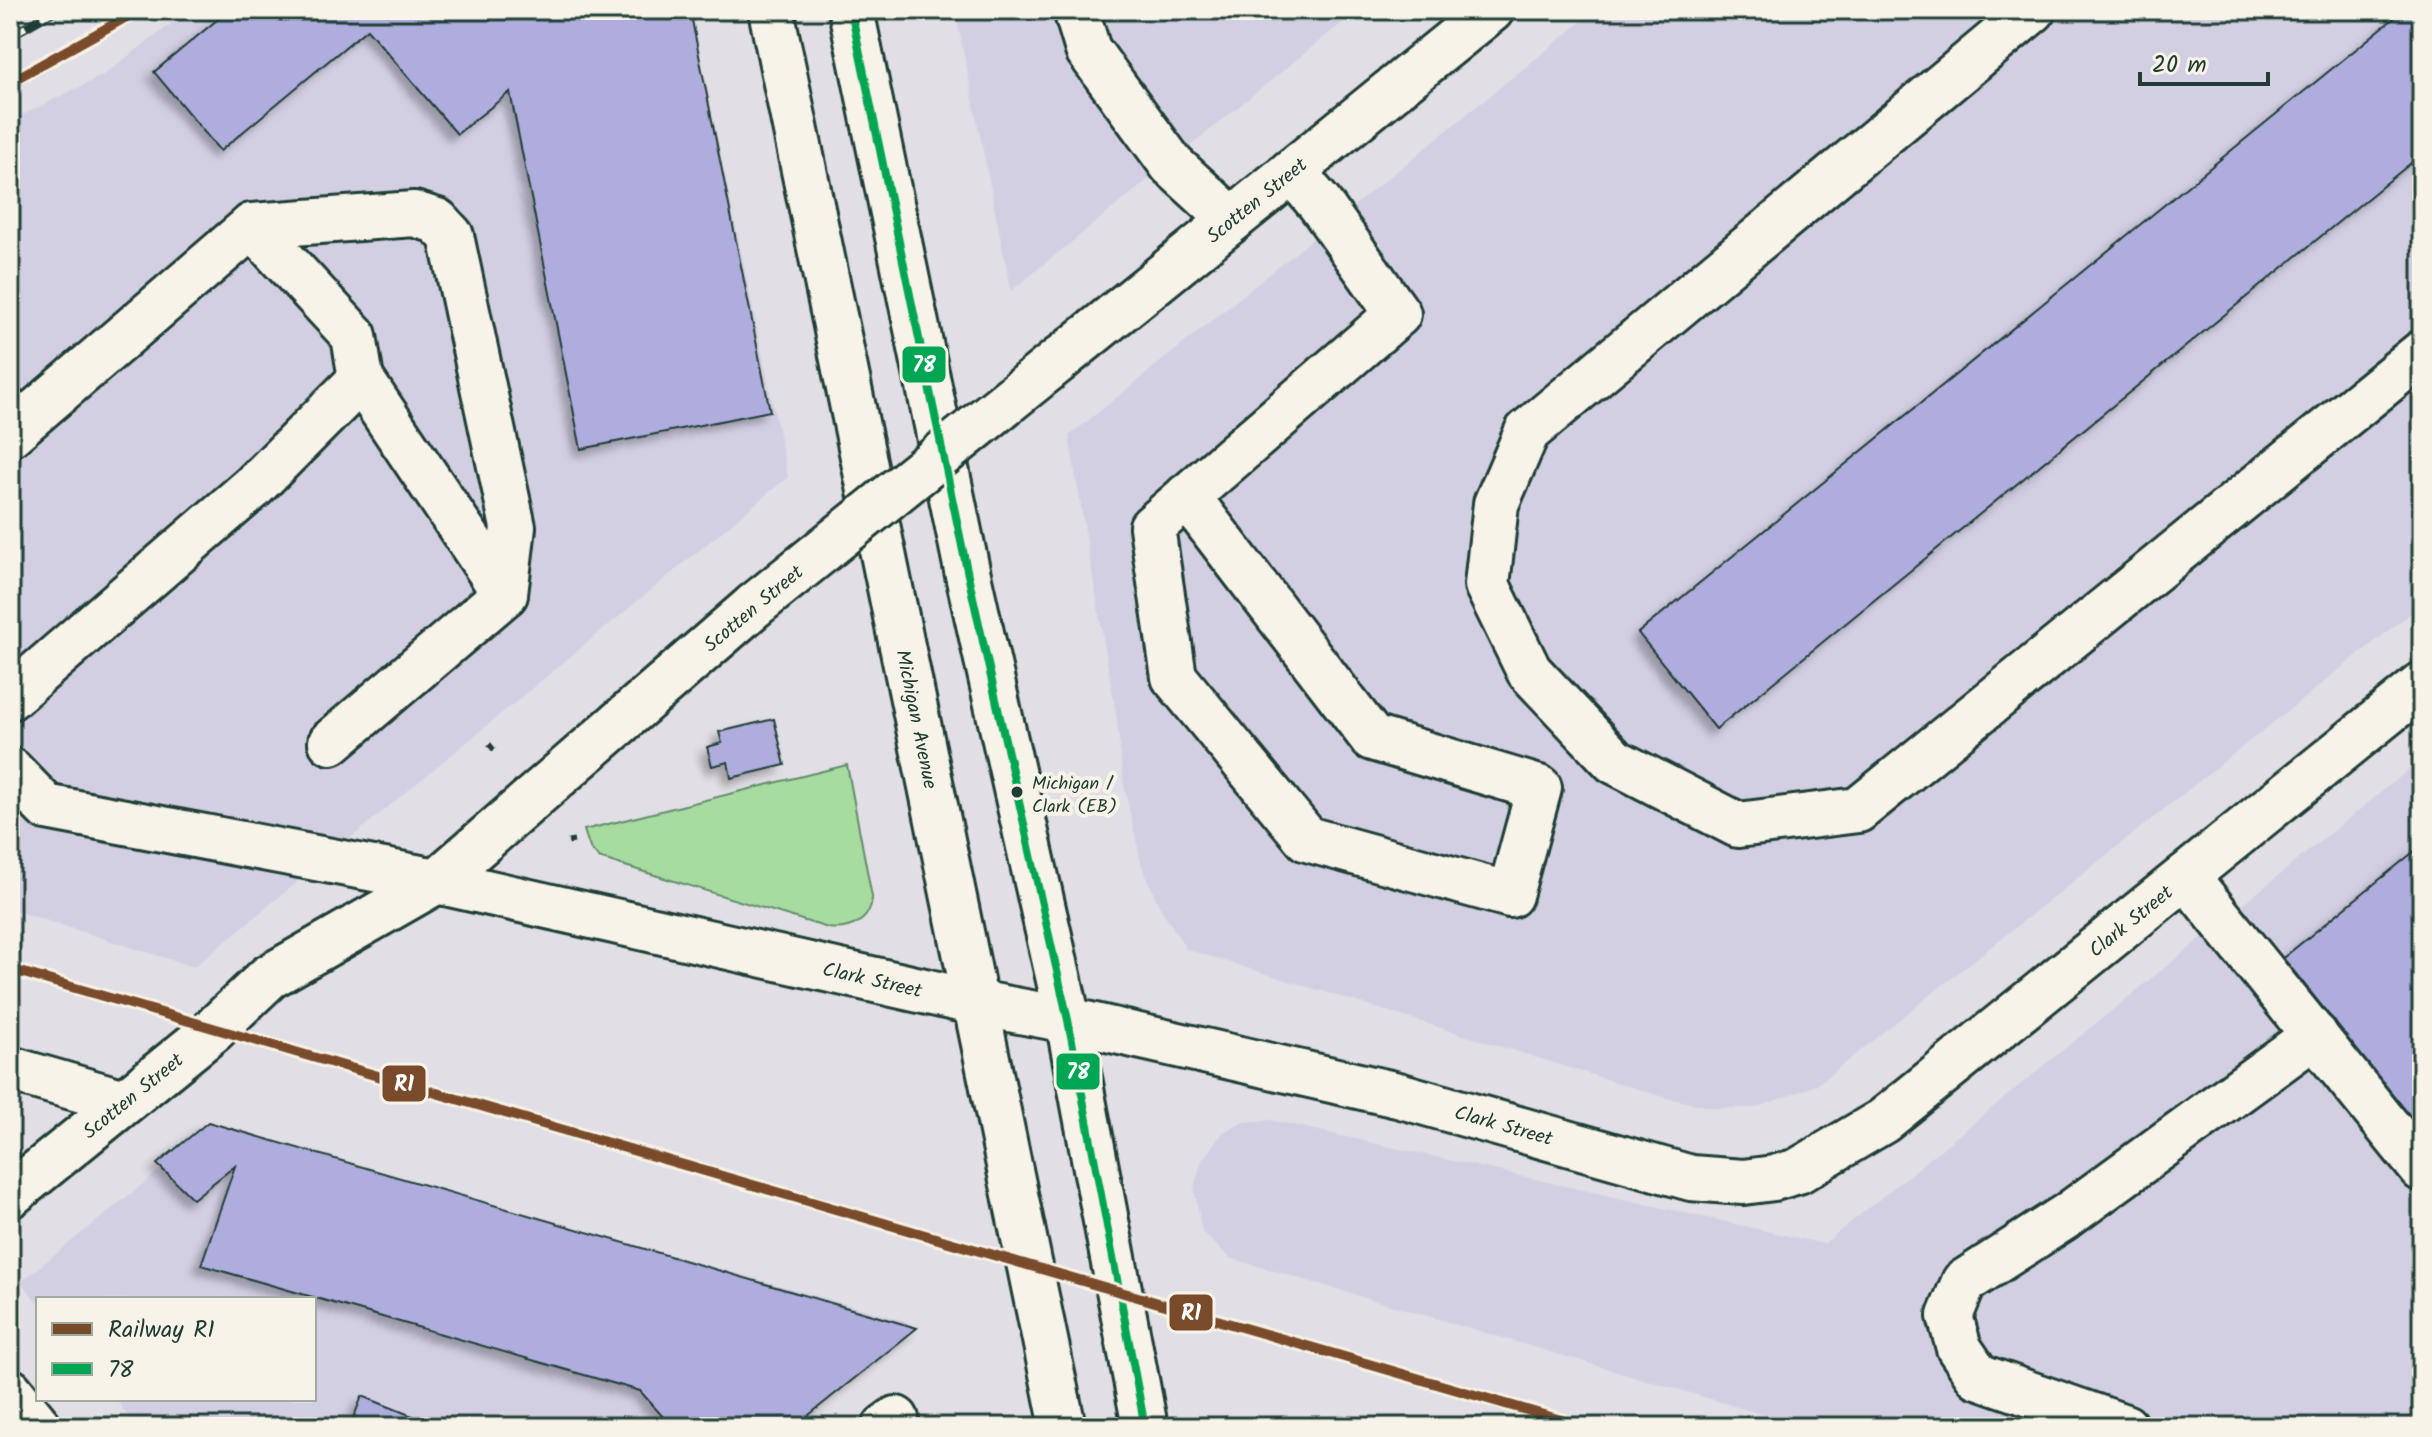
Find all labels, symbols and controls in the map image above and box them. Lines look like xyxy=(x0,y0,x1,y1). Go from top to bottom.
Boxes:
scale bar xyxy=(2140,36,2268,86)
text: 20 m xyxy=(2152,46,2207,85)
street label: Scotten Street xyxy=(1200,150,1315,253)
line badge: 78 xyxy=(901,345,947,384)
text: 78 xyxy=(912,349,937,384)
street label: Scotten Street xyxy=(697,558,812,661)
street label: Michigan Avenue xyxy=(885,647,945,792)
place label: Michigan / Clark (EB) xyxy=(1032,770,1117,822)
marker: Michigan / Clark (EB) xyxy=(1009,784,1025,800)
street label: Clark Street xyxy=(2082,878,2181,967)
street label: Clark Street xyxy=(819,955,925,1008)
street label: Scotten Street xyxy=(76,1046,192,1148)
line badge: 78 xyxy=(1055,1052,1101,1091)
text: 78 xyxy=(1066,1056,1091,1091)
line badge: R1 xyxy=(381,1064,427,1103)
text: R1 xyxy=(394,1068,414,1103)
street label: Clark Street xyxy=(1450,1098,1556,1156)
line badge: R1 xyxy=(1168,1293,1214,1332)
legend xyxy=(36,1297,316,1401)
text: R1 xyxy=(1181,1297,1201,1332)
text: Railway R1 xyxy=(108,1311,215,1350)
text: 78 xyxy=(108,1351,134,1390)

